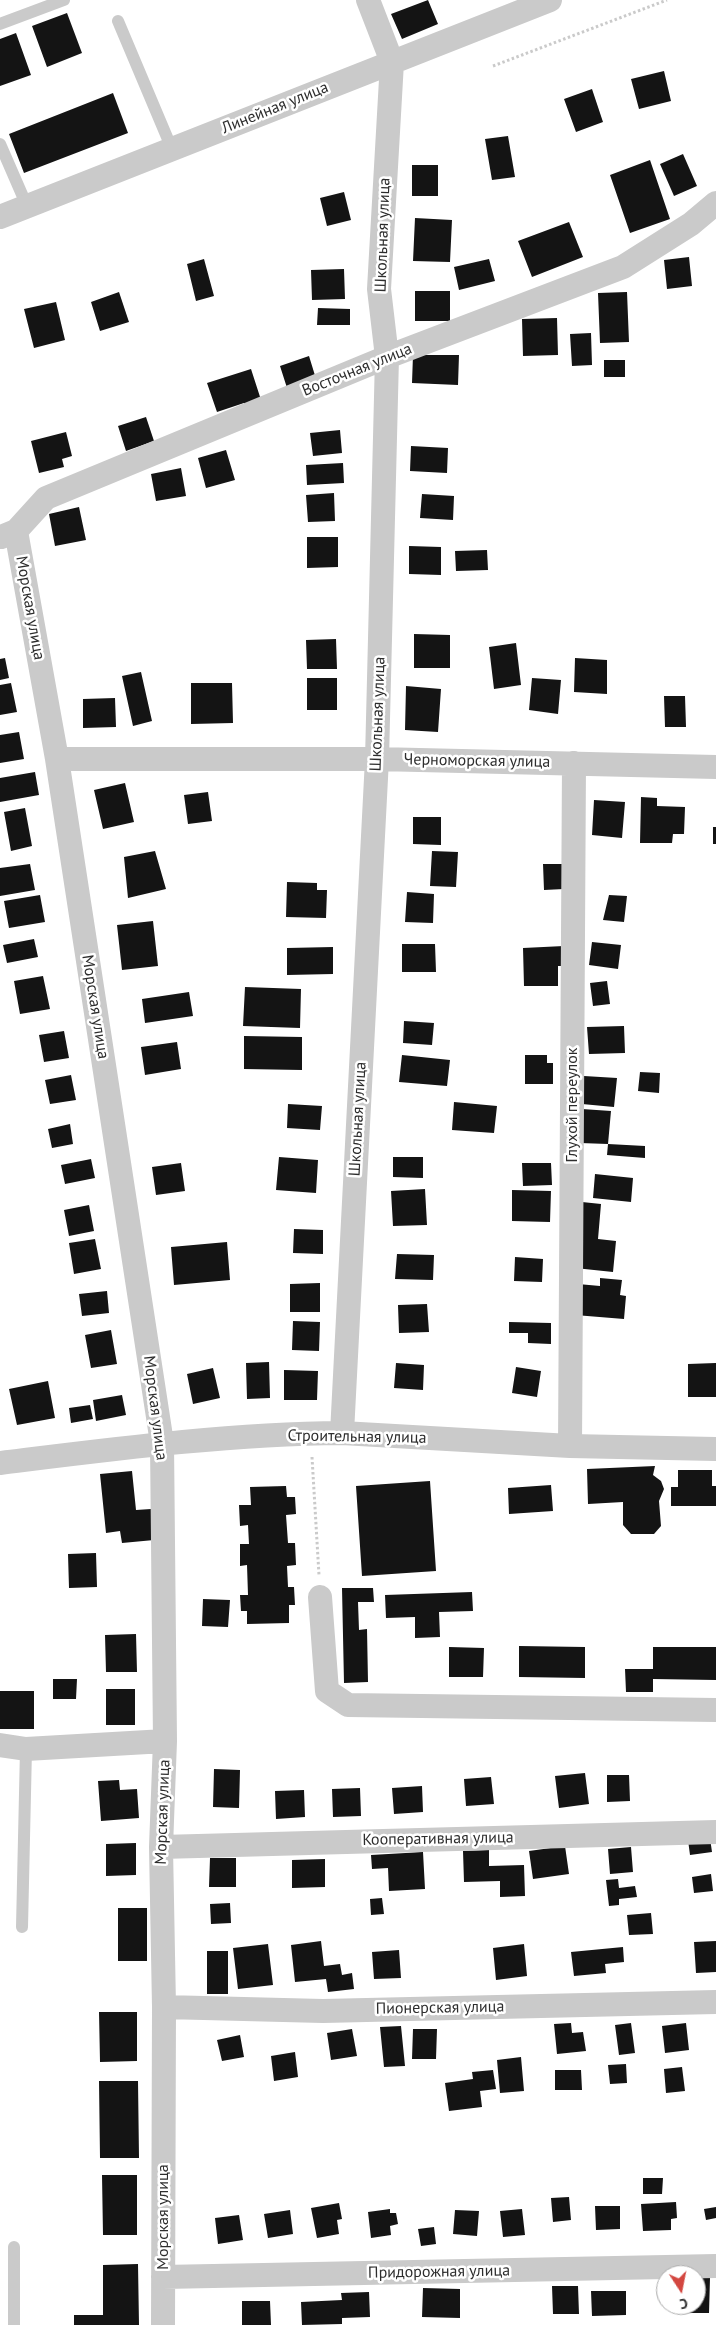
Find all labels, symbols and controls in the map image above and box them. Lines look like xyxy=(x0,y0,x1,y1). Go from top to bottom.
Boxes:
street label: Линейная улица xyxy=(219,78,331,138)
street label: Школьная улица xyxy=(371,177,395,293)
street label: Восточная улица xyxy=(299,339,415,401)
street label: Морская улица xyxy=(11,554,49,662)
street label: Школьная улица xyxy=(366,656,390,772)
street label: Черноморская улица xyxy=(404,750,550,772)
street label: Морская улица xyxy=(77,954,113,1060)
street label: Глухой переулок xyxy=(562,1047,582,1163)
street label: Школьная улица xyxy=(345,1061,371,1177)
street label: Морская улица xyxy=(139,1355,171,1461)
street label: Строительная улица xyxy=(287,1426,427,1448)
street label: Морская улица xyxy=(152,1759,174,1865)
street label: Кооперативная улица xyxy=(362,1828,514,1850)
street label: Пионерская улица xyxy=(376,1997,504,2019)
street label: Морская улица xyxy=(153,2164,173,2270)
street label: Придорожная улица xyxy=(368,2261,510,2283)
north arrow xyxy=(656,2265,706,2315)
text: С xyxy=(678,2294,689,2313)

